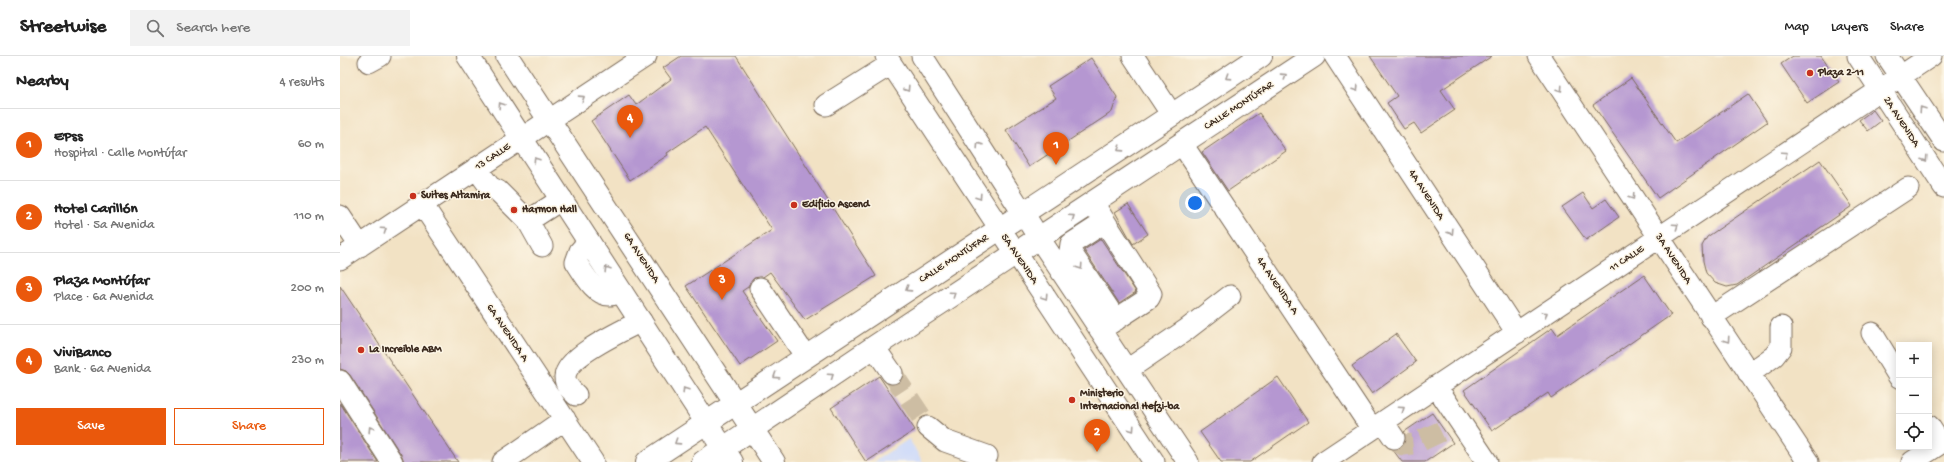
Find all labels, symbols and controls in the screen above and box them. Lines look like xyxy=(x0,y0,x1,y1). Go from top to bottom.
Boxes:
search box xyxy=(130,10,410,46)
text: Streetwise xyxy=(20,16,106,39)
icon: search xyxy=(144,17,166,39)
text: Search here xyxy=(176,19,250,37)
text: Map xyxy=(1785,19,1809,36)
text: Layers xyxy=(1831,19,1868,36)
text: Share xyxy=(1890,19,1924,36)
place label: Plaza 2-11 xyxy=(1817,67,1864,79)
marker: Plaza 2-11 xyxy=(1805,68,1815,78)
text: Nearby xyxy=(16,72,69,92)
one-way arrow xyxy=(1226,73,1233,80)
one-way arrow xyxy=(1280,74,1287,81)
text: 4 results xyxy=(280,75,324,90)
street label: CALLE MONTÚFAR xyxy=(1202,78,1277,133)
one-way arrow xyxy=(1351,84,1358,91)
one-way arrow xyxy=(1555,84,1562,91)
one-way arrow xyxy=(903,85,910,92)
one-way arrow xyxy=(578,95,585,103)
street label: 2A AVENIDA xyxy=(1880,95,1922,150)
one-way arrow xyxy=(498,102,505,109)
pin: 4 xyxy=(617,105,643,138)
one-way arrow xyxy=(1919,106,1927,113)
text: EPss xyxy=(54,128,83,146)
pin: 1 xyxy=(1043,132,1069,165)
text: 1 xyxy=(26,137,32,152)
text: 60 m xyxy=(298,137,324,152)
street label: 13 CALLE xyxy=(472,140,514,174)
one-way arrow xyxy=(976,142,984,149)
one-way arrow xyxy=(1117,144,1124,152)
text: Hospital · Calle Montúfar xyxy=(54,146,187,161)
one-way arrow xyxy=(1780,151,1787,158)
one-way arrow xyxy=(1920,155,1928,162)
one-way arrow xyxy=(534,157,541,164)
street label: 4A AVENIDA xyxy=(1405,168,1447,223)
place label: Suites Altamira xyxy=(421,189,491,202)
marker: Suites Altamira xyxy=(408,191,418,201)
one-way arrow xyxy=(974,193,981,200)
your location xyxy=(1185,193,1205,213)
one-way arrow xyxy=(1627,193,1635,200)
place label: Edificio Ascend xyxy=(801,198,871,211)
text: Hotel Carillón xyxy=(54,200,138,218)
marker: Edificio Ascend xyxy=(789,200,799,210)
place label: Harmon Hall xyxy=(522,204,577,216)
marker: Harmon Hall xyxy=(509,205,519,215)
text: 2 xyxy=(26,209,32,224)
text: 110 m xyxy=(294,209,324,224)
one-way arrow xyxy=(1068,214,1075,221)
text: Hotel · 5a Avenida xyxy=(54,218,154,233)
one-way arrow xyxy=(1672,224,1679,231)
one-way arrow xyxy=(380,227,387,234)
one-way arrow xyxy=(1446,228,1454,235)
street label: 6A AVENIDA xyxy=(620,231,662,286)
street label: CALLE MONTÚFAR xyxy=(917,231,992,286)
street label: 3A AVENIDA xyxy=(1652,231,1694,287)
street label: 5A AVENIDA xyxy=(998,232,1040,287)
street label: 11 CALLE xyxy=(1607,243,1647,275)
street label: 4A AVENIDA A xyxy=(1253,255,1301,317)
one-way arrow xyxy=(1076,263,1083,270)
one-way arrow xyxy=(604,266,612,273)
pin: 3 xyxy=(709,267,735,300)
text: Plaza Montúfar xyxy=(54,272,149,290)
text: 3 xyxy=(26,281,32,296)
text: 200 m xyxy=(291,281,324,296)
one-way arrow xyxy=(905,284,912,292)
text: Place · 6a Avenida xyxy=(54,290,153,305)
one-way arrow xyxy=(949,292,956,299)
one-way arrow xyxy=(1040,293,1048,300)
street label: 6A AVENIDA A xyxy=(483,302,531,364)
one-way arrow xyxy=(1541,312,1548,319)
one-way arrow xyxy=(1722,336,1729,343)
map controls xyxy=(1896,342,1932,450)
button: + xyxy=(1896,342,1932,378)
text: ViviBanco xyxy=(54,344,111,362)
place label: La Increible ABM xyxy=(369,344,442,356)
marker: La Increible ABM xyxy=(356,345,366,355)
text: 4 xyxy=(26,353,32,368)
text: 230 m xyxy=(291,353,324,368)
text: Bank · 6a Avenida xyxy=(54,362,151,377)
one-way arrow xyxy=(774,371,781,378)
one-way arrow xyxy=(827,373,834,381)
button: − xyxy=(1896,378,1932,414)
one-way arrow xyxy=(683,387,690,394)
place label: Ministerio Internacional Hefzi-ba xyxy=(1080,387,1180,413)
marker: Ministerio Internacional Hefzi-ba xyxy=(1067,395,1077,405)
one-way arrow xyxy=(1398,406,1405,414)
button: Save xyxy=(16,408,166,445)
button: Share xyxy=(174,408,324,445)
button: locate xyxy=(1896,414,1932,450)
pin: 2 xyxy=(1084,419,1110,452)
one-way arrow xyxy=(1127,425,1135,432)
one-way arrow xyxy=(368,426,376,433)
one-way arrow xyxy=(674,437,681,445)

